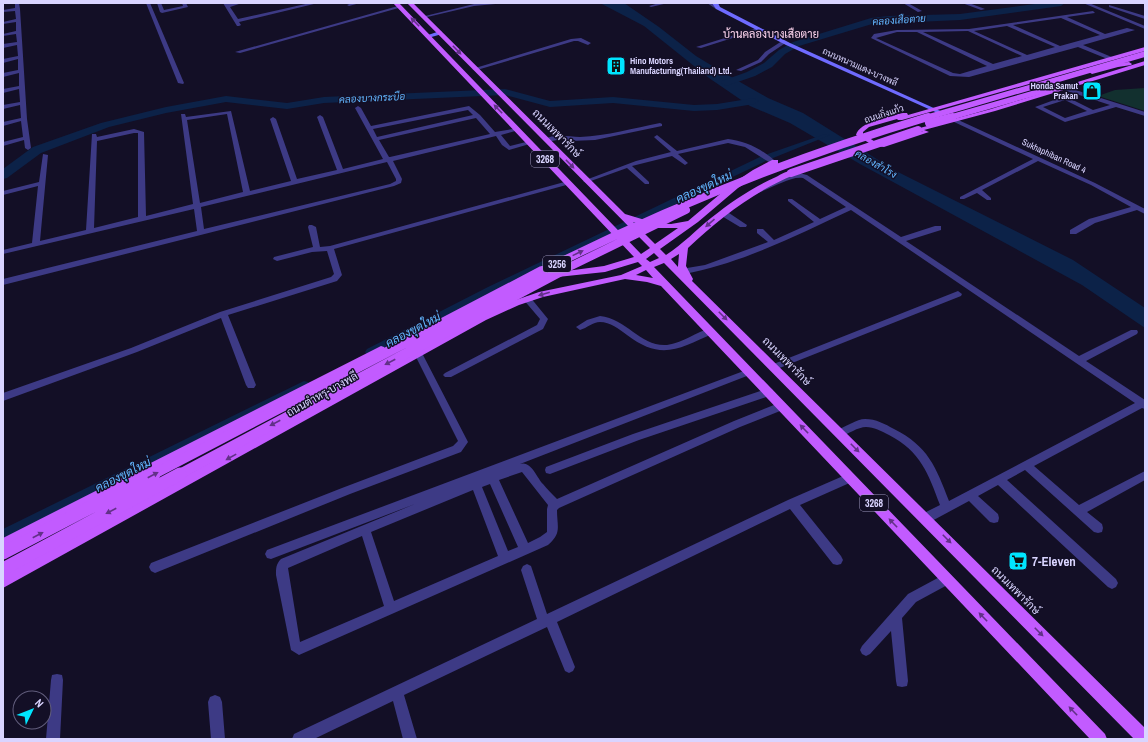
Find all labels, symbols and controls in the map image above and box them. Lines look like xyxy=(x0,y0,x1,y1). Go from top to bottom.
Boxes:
water label: คลองเสือตาย xyxy=(872,12,926,28)
one-way arrow xyxy=(410,17,420,27)
district label: บ้านคลองบางเสือตาย xyxy=(723,27,819,41)
one-way arrow xyxy=(452,45,462,55)
street label: ถนนหนามแดง-บางพลี xyxy=(821,45,899,89)
building icon: Hino Motors Manufacturing(Thailand) Ltd. xyxy=(605,55,627,77)
place label: Hino Motors Manufacturing(Thailand) Ltd. xyxy=(630,55,732,77)
place label: Honda Samut Prakan xyxy=(1030,80,1079,102)
shop icon: Honda Samut Prakan xyxy=(1081,80,1103,102)
water label: คลองบางกระบือ xyxy=(339,90,406,106)
street label: ถนนกิ่งแก้ว xyxy=(862,100,905,126)
one-way arrow xyxy=(493,104,503,114)
street label: ถนนเทพารักษ์ xyxy=(530,105,585,161)
street label: Sukhaphiban Road 4 xyxy=(1020,136,1088,176)
water label: คลองสำโรง xyxy=(853,147,900,181)
road number: 3268 xyxy=(531,151,559,167)
one-way arrow xyxy=(565,159,575,169)
water label: คลองขุดใหม่ xyxy=(673,167,736,208)
one-way arrow xyxy=(706,218,715,227)
one-way arrow xyxy=(573,250,584,256)
road number: 3256 xyxy=(543,256,571,272)
one-way arrow xyxy=(538,291,550,297)
water label: คลองขุดใหม่ xyxy=(383,308,445,352)
one-way arrow xyxy=(718,311,728,321)
street label: ถนนเทพารักษ์ xyxy=(760,333,815,389)
one-way arrow xyxy=(384,358,396,365)
street label: ถนนตำหรุ-บางพลี xyxy=(283,368,361,421)
one-way arrow xyxy=(269,420,281,426)
one-way arrow xyxy=(799,424,808,434)
one-way arrow xyxy=(850,443,860,453)
water label: คลองขุดใหม่ xyxy=(92,454,155,497)
one-way arrow xyxy=(225,454,236,461)
one-way arrow xyxy=(147,472,159,478)
road number: 3268 xyxy=(860,495,888,511)
one-way arrow xyxy=(105,508,117,514)
one-way arrow xyxy=(889,518,898,528)
one-way arrow xyxy=(32,532,43,538)
one-way arrow xyxy=(942,534,952,544)
supermarket icon: 7-Eleven xyxy=(1007,550,1029,572)
place label: 7-Eleven xyxy=(1032,553,1076,570)
street label: ถนนเทพารักษ์ xyxy=(989,562,1044,618)
one-way arrow xyxy=(979,612,988,622)
one-way arrow xyxy=(1034,627,1044,637)
north arrow xyxy=(12,690,52,730)
text: N xyxy=(32,696,47,710)
one-way arrow xyxy=(1068,706,1078,716)

